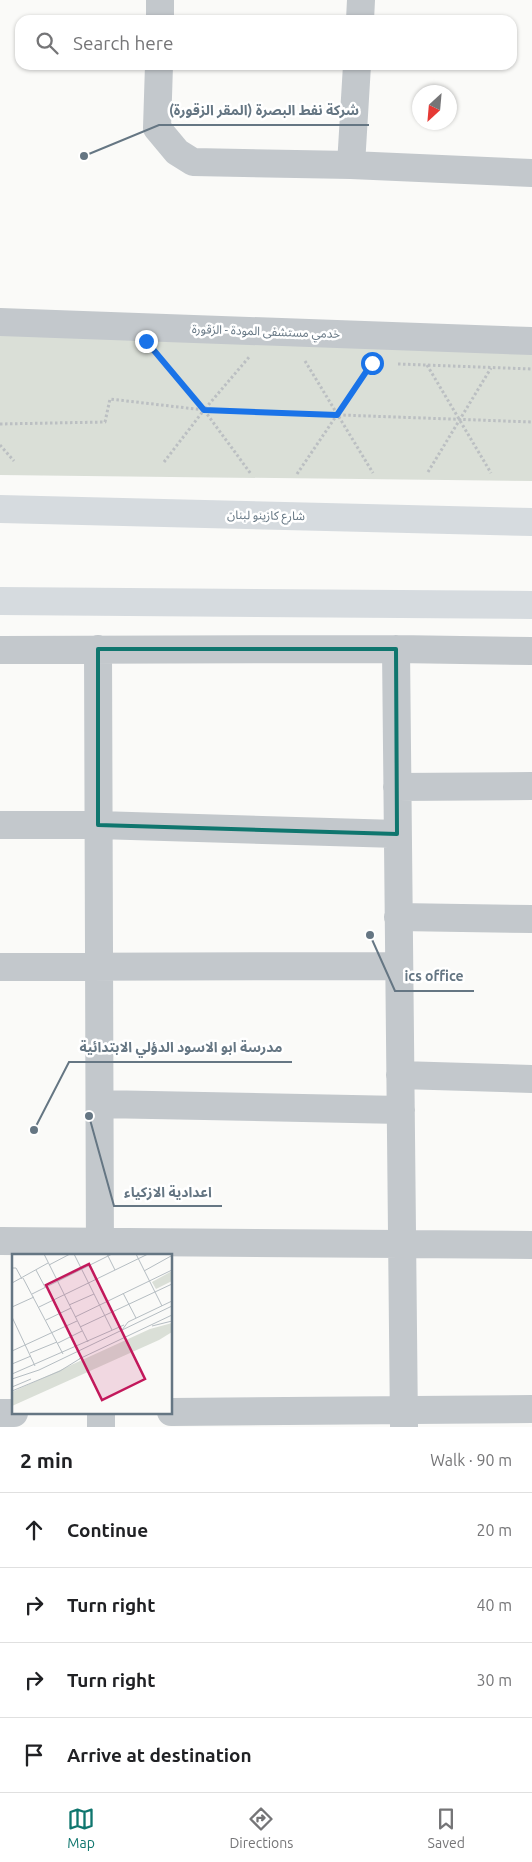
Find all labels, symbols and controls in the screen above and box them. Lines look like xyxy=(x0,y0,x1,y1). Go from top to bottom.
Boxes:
search box xyxy=(15,15,517,70)
icon: search xyxy=(33,29,61,57)
text: Search here xyxy=(73,32,173,54)
north arrow xyxy=(412,85,457,130)
callout: شركة نفط البصرة (المقر الزقورة) xyxy=(159,96,369,125)
text: شركة نفط البصرة (المقر الزقورة) xyxy=(169,102,359,119)
street label: خدمي مستشفى المودة - الزقورة xyxy=(192,322,340,344)
route end xyxy=(135,330,158,353)
route start xyxy=(361,352,384,375)
street label: شارع كازينو لبنان xyxy=(227,508,305,525)
callout: ics office xyxy=(395,962,474,991)
text: ics office xyxy=(404,968,464,984)
callout: مدرسة ابو الاسود الدؤلي الابتدائية xyxy=(69,1033,292,1062)
text: مدرسة ابو الاسود الدؤلي الابتدائية xyxy=(80,1039,282,1058)
callout: اعدادية الازكياء xyxy=(114,1177,222,1206)
text: اعدادية الازكياء xyxy=(124,1184,212,1201)
inset map xyxy=(12,1254,172,1414)
text: 2 min xyxy=(20,1448,73,1472)
text: Walk · 90 m xyxy=(430,1451,512,1469)
icon: ahead xyxy=(20,1516,48,1544)
text: Continue xyxy=(67,1519,148,1541)
text: 20 m xyxy=(476,1521,512,1539)
icon: right xyxy=(20,1591,48,1619)
text: Turn right xyxy=(67,1594,155,1616)
text: 40 m xyxy=(476,1596,512,1614)
icon: right xyxy=(20,1666,48,1694)
text: Turn right xyxy=(67,1669,155,1691)
text: 30 m xyxy=(476,1671,512,1689)
icon: arrive xyxy=(20,1741,48,1769)
text: Arrive at destination xyxy=(67,1744,252,1766)
tab: Map xyxy=(67,1805,95,1851)
tab: Directions xyxy=(229,1805,293,1851)
tab: Saved xyxy=(428,1805,465,1851)

